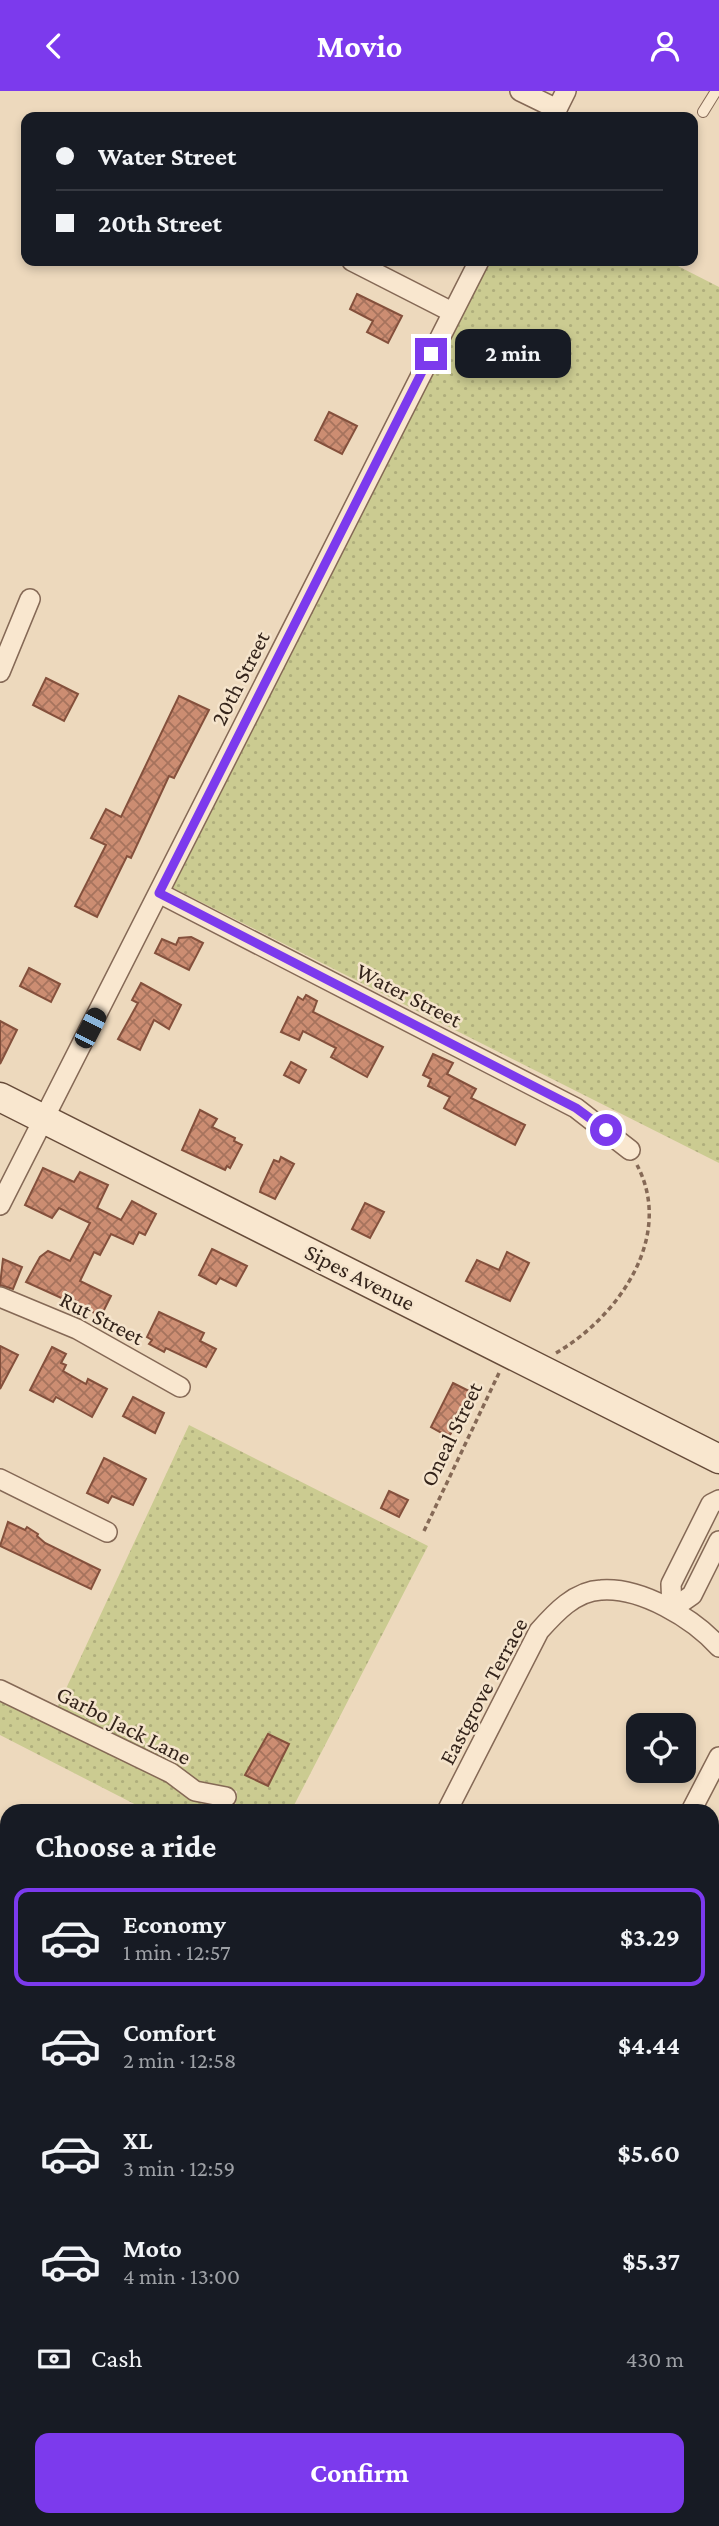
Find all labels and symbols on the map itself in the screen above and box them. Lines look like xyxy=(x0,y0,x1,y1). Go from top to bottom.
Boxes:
callout: 2 min xyxy=(456,329,571,379)
route end xyxy=(415,338,447,370)
street label: 20th Street xyxy=(205,626,275,729)
street label: Water Street xyxy=(352,957,466,1033)
car xyxy=(72,1005,109,1051)
route start xyxy=(590,1114,622,1146)
street label: Sipes Avenue xyxy=(301,1238,419,1316)
street label: Rut Street xyxy=(56,1286,149,1350)
street label: Oneal Street xyxy=(415,1377,488,1490)
street label: Eastgrove Terrace xyxy=(433,1613,533,1769)
street label: Garbo Jack Lane xyxy=(52,1680,196,1770)

